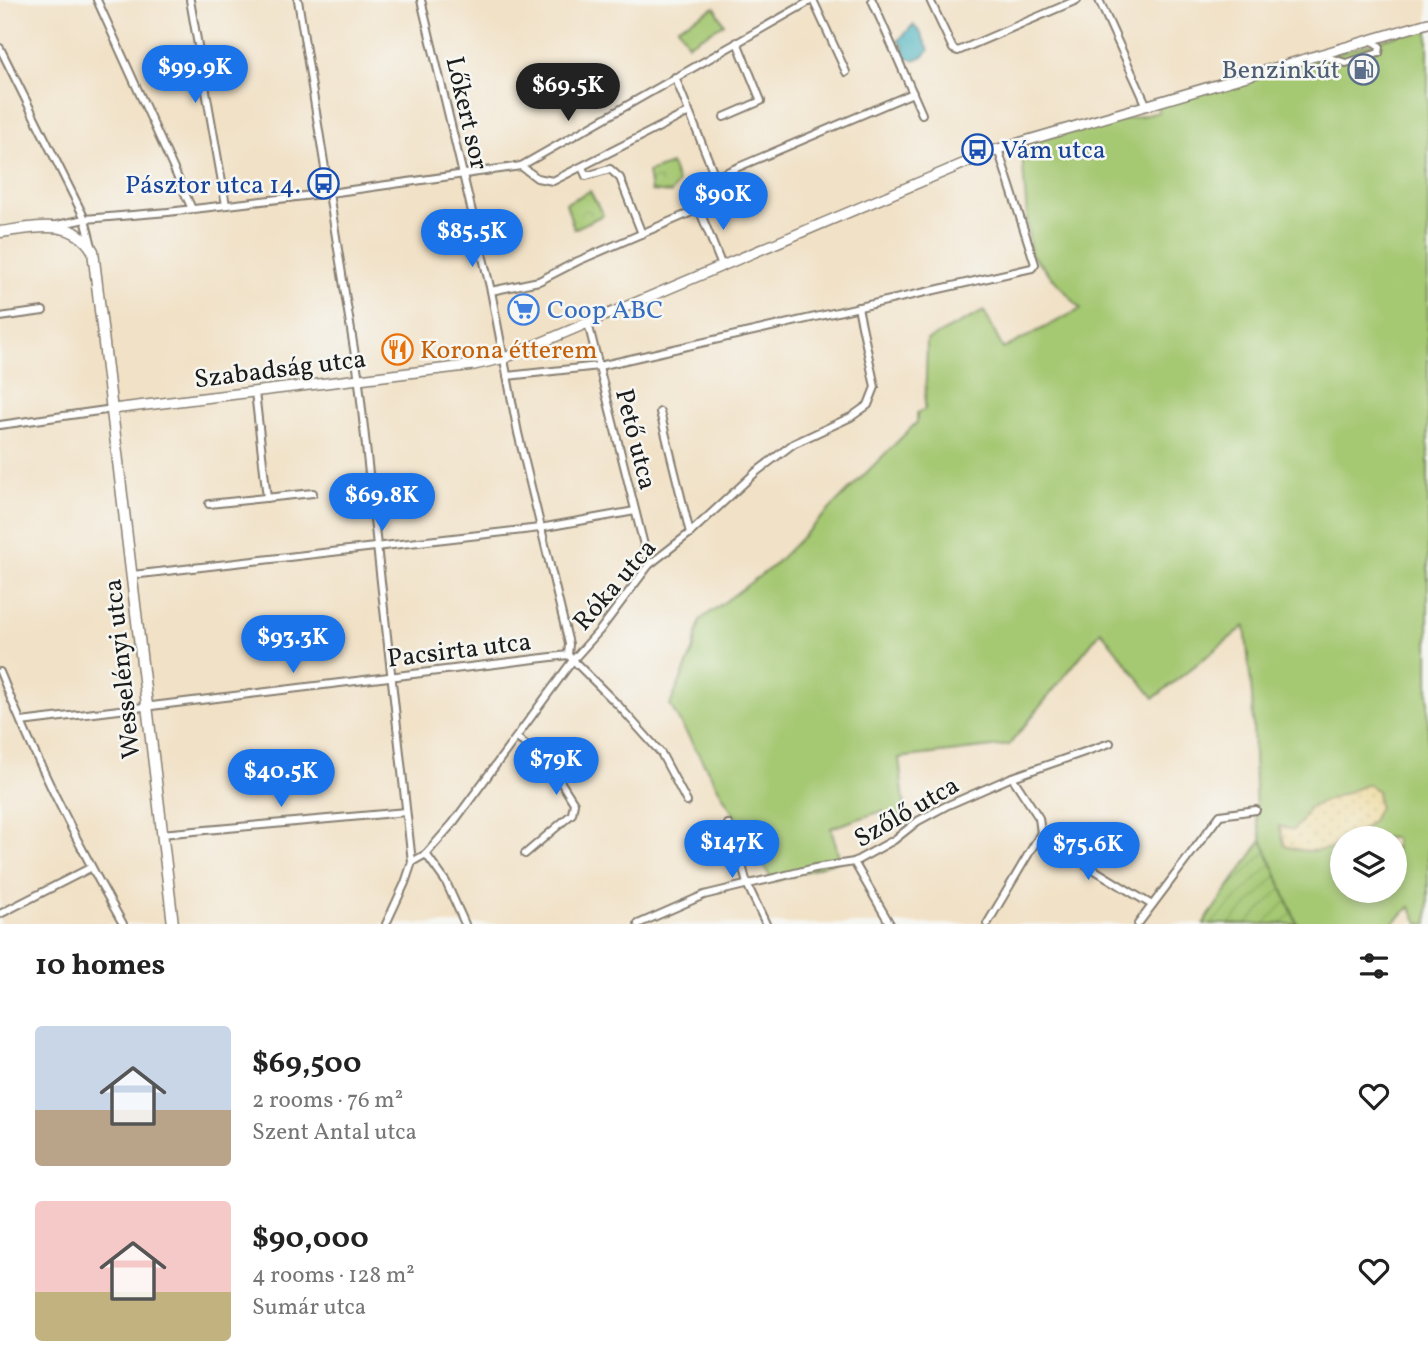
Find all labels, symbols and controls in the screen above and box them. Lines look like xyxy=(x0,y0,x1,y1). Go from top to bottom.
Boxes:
pin: $99.9K xyxy=(138,46,252,105)
text: $99.9K xyxy=(158,52,232,84)
fuel station icon: Benzinkút xyxy=(1346,52,1380,86)
street label: Lőkert sor xyxy=(436,53,497,174)
place label: Benzinkút xyxy=(1222,53,1340,89)
pin: $69.5K xyxy=(511,64,625,123)
text: $69.5K xyxy=(532,70,604,102)
bus stop icon: Vám utca xyxy=(961,132,995,166)
place label: Vám utca xyxy=(1001,133,1106,169)
bus stop icon: Pásztor utca 14. xyxy=(307,167,341,201)
place label: Pásztor utca 14. xyxy=(125,168,301,204)
pin: $90K xyxy=(682,173,764,232)
text: $90K xyxy=(695,179,751,211)
pin: $85.5K xyxy=(415,210,529,269)
text: $85.5K xyxy=(437,216,507,248)
supermarket icon: Coop ABC xyxy=(507,292,541,326)
place label: Coop ABC xyxy=(547,293,663,329)
restaurant icon: Korona étterem xyxy=(380,332,414,366)
place label: Korona étterem xyxy=(420,333,597,369)
street label: Szabadság utca xyxy=(192,342,368,398)
street label: Pető utca xyxy=(605,385,665,494)
pin: $69.8K xyxy=(325,474,439,533)
text: $69.8K xyxy=(345,480,419,512)
street label: Róka utca xyxy=(565,532,666,639)
street label: Wesselényi utca xyxy=(96,577,150,761)
pin: $93.3K xyxy=(236,616,350,675)
text: $93.3K xyxy=(257,622,329,654)
street label: Pacsirta utca xyxy=(385,624,533,678)
pin: $79K xyxy=(515,738,597,797)
text: $79K xyxy=(530,744,582,776)
pin: $40.5K xyxy=(224,750,338,809)
text: $40.5K xyxy=(244,756,318,788)
street label: Szőlő utca xyxy=(848,768,966,857)
pin: $147K xyxy=(683,820,781,880)
pin: $75.6K xyxy=(1031,822,1145,882)
map controls xyxy=(1330,826,1407,903)
button: layers xyxy=(1330,826,1407,903)
text: $147K xyxy=(700,827,764,859)
text: $75.6K xyxy=(1053,829,1123,861)
text: 10 homes xyxy=(35,945,165,987)
icon: filters xyxy=(1355,947,1393,985)
text: $69,500 xyxy=(252,1043,362,1085)
icon: home xyxy=(91,1054,175,1138)
icon: heart xyxy=(1355,1077,1393,1115)
text: 2 rooms · 76 m² xyxy=(252,1085,403,1117)
text: Szent Antal utca xyxy=(252,1117,417,1149)
text: $90,000 xyxy=(252,1218,369,1260)
icon: home xyxy=(91,1229,175,1313)
icon: heart xyxy=(1355,1252,1393,1290)
text: 4 rooms · 128 m² xyxy=(252,1260,415,1292)
text: Sumár utca xyxy=(252,1292,366,1324)

